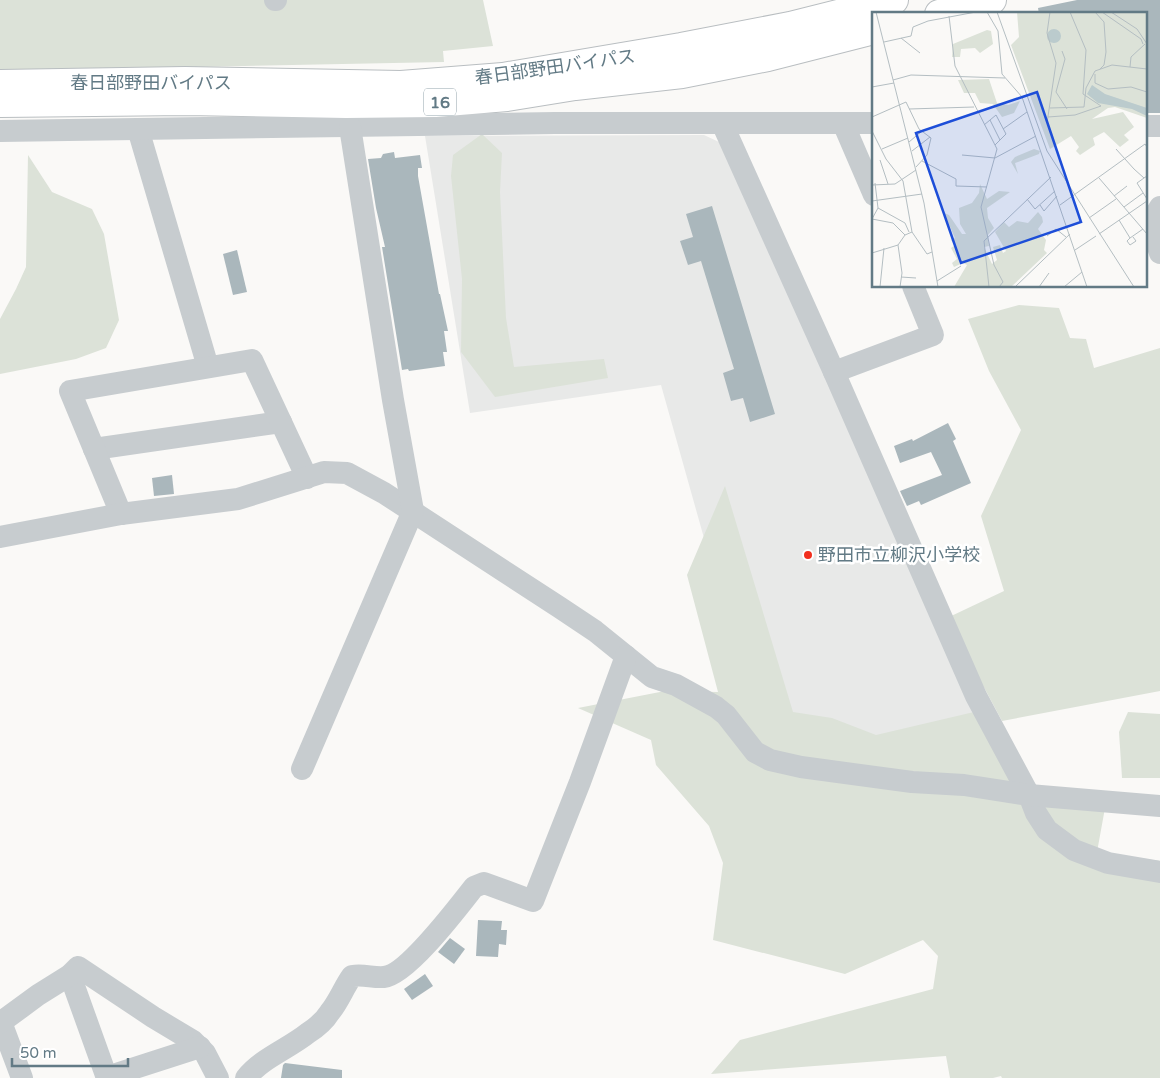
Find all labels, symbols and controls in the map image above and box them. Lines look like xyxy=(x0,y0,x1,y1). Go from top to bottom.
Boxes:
inset map xyxy=(872,12,1148,288)
street label: 春日部野田バイパス xyxy=(473,45,637,89)
street label: 春日部野田バイパス xyxy=(70,72,232,94)
road number: 16 xyxy=(424,88,456,115)
place label: 野田市立柳沢小学校 xyxy=(818,544,980,566)
marker: 野田市立柳沢小学校 xyxy=(802,549,814,561)
scale bar xyxy=(12,1036,129,1068)
text: 50 m xyxy=(20,1044,57,1062)

